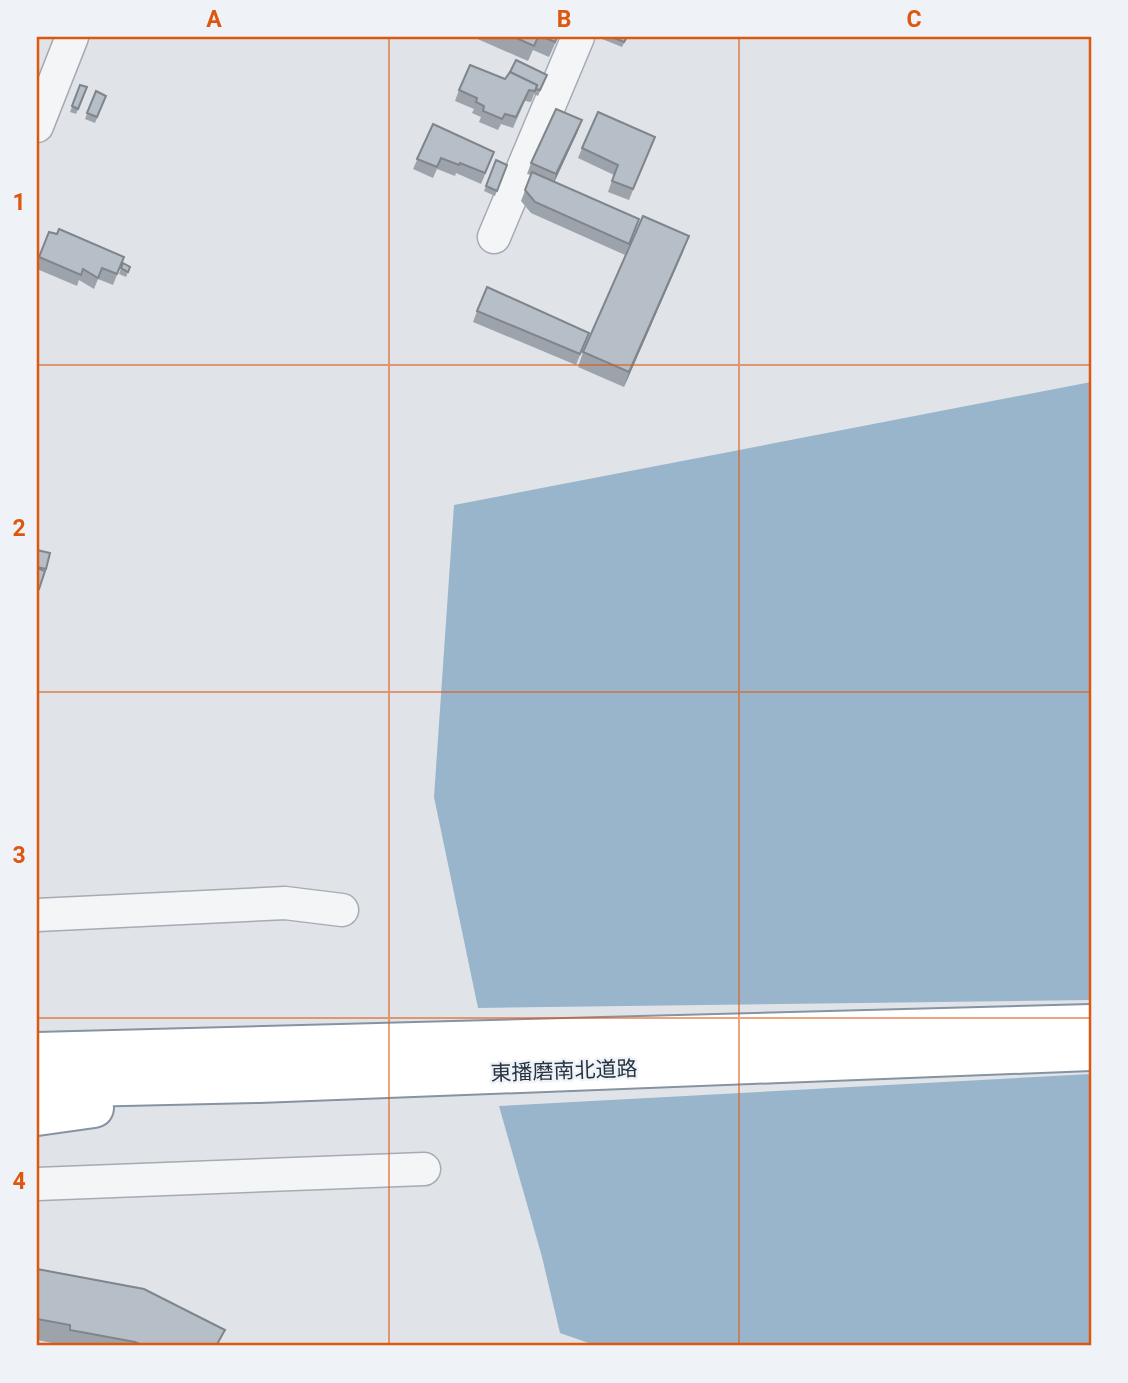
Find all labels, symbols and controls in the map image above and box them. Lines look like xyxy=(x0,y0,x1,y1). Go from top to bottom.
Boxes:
text: A xyxy=(206,6,222,33)
text: B xyxy=(557,6,571,33)
text: C xyxy=(906,6,922,33)
text: 1 xyxy=(12,189,26,216)
text: 2 xyxy=(12,515,26,542)
text: 3 xyxy=(12,842,26,869)
street label: 東播磨南北道路 xyxy=(490,1056,638,1086)
text: 4 xyxy=(12,1168,26,1195)

